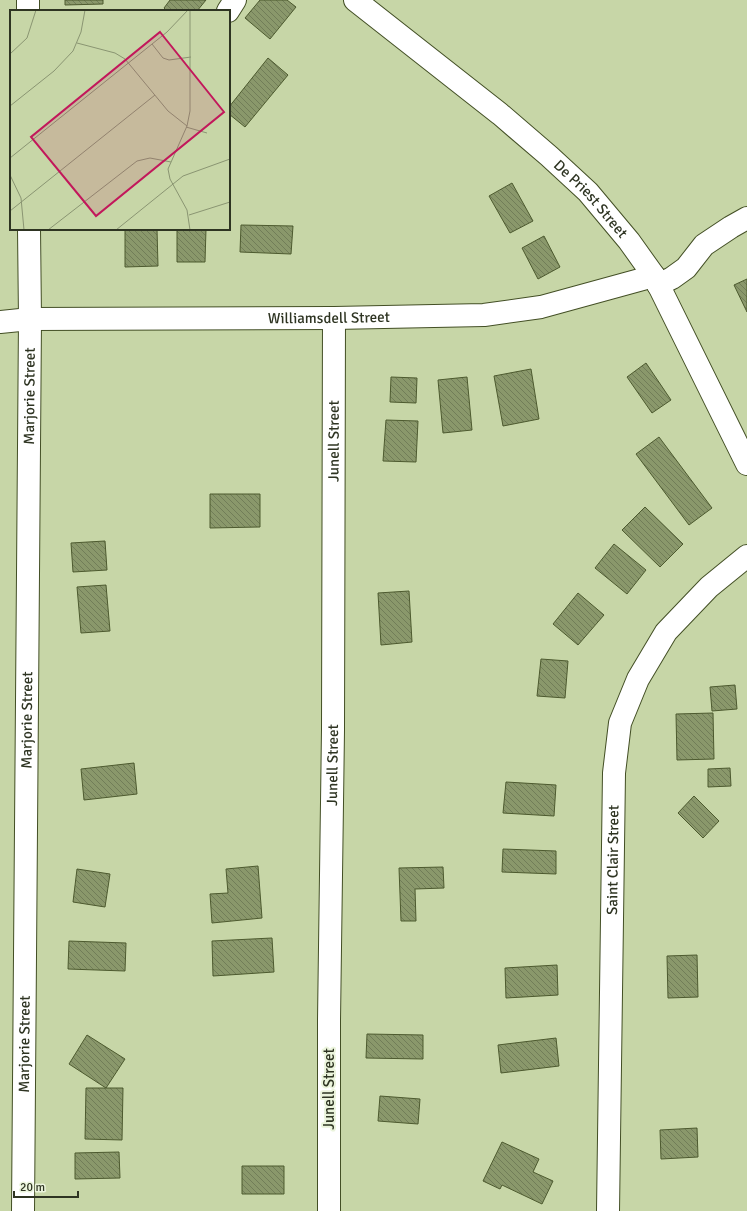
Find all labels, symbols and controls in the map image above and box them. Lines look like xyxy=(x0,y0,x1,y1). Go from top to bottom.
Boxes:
inset map xyxy=(10,10,230,230)
street label: De Priest Street xyxy=(550,156,632,242)
street label: Williamsdell Street xyxy=(268,308,390,327)
street label: Marjorie Street xyxy=(20,347,39,445)
street label: Junell Street xyxy=(325,400,343,482)
street label: Marjorie Street xyxy=(17,671,36,769)
street label: Junell Street xyxy=(323,724,342,806)
street label: Saint Clair Street xyxy=(603,805,623,915)
street label: Marjorie Street xyxy=(15,995,34,1093)
street label: Junell Street xyxy=(320,1048,338,1130)
scale bar xyxy=(14,1173,78,1199)
text: 20 m xyxy=(20,1180,45,1195)

